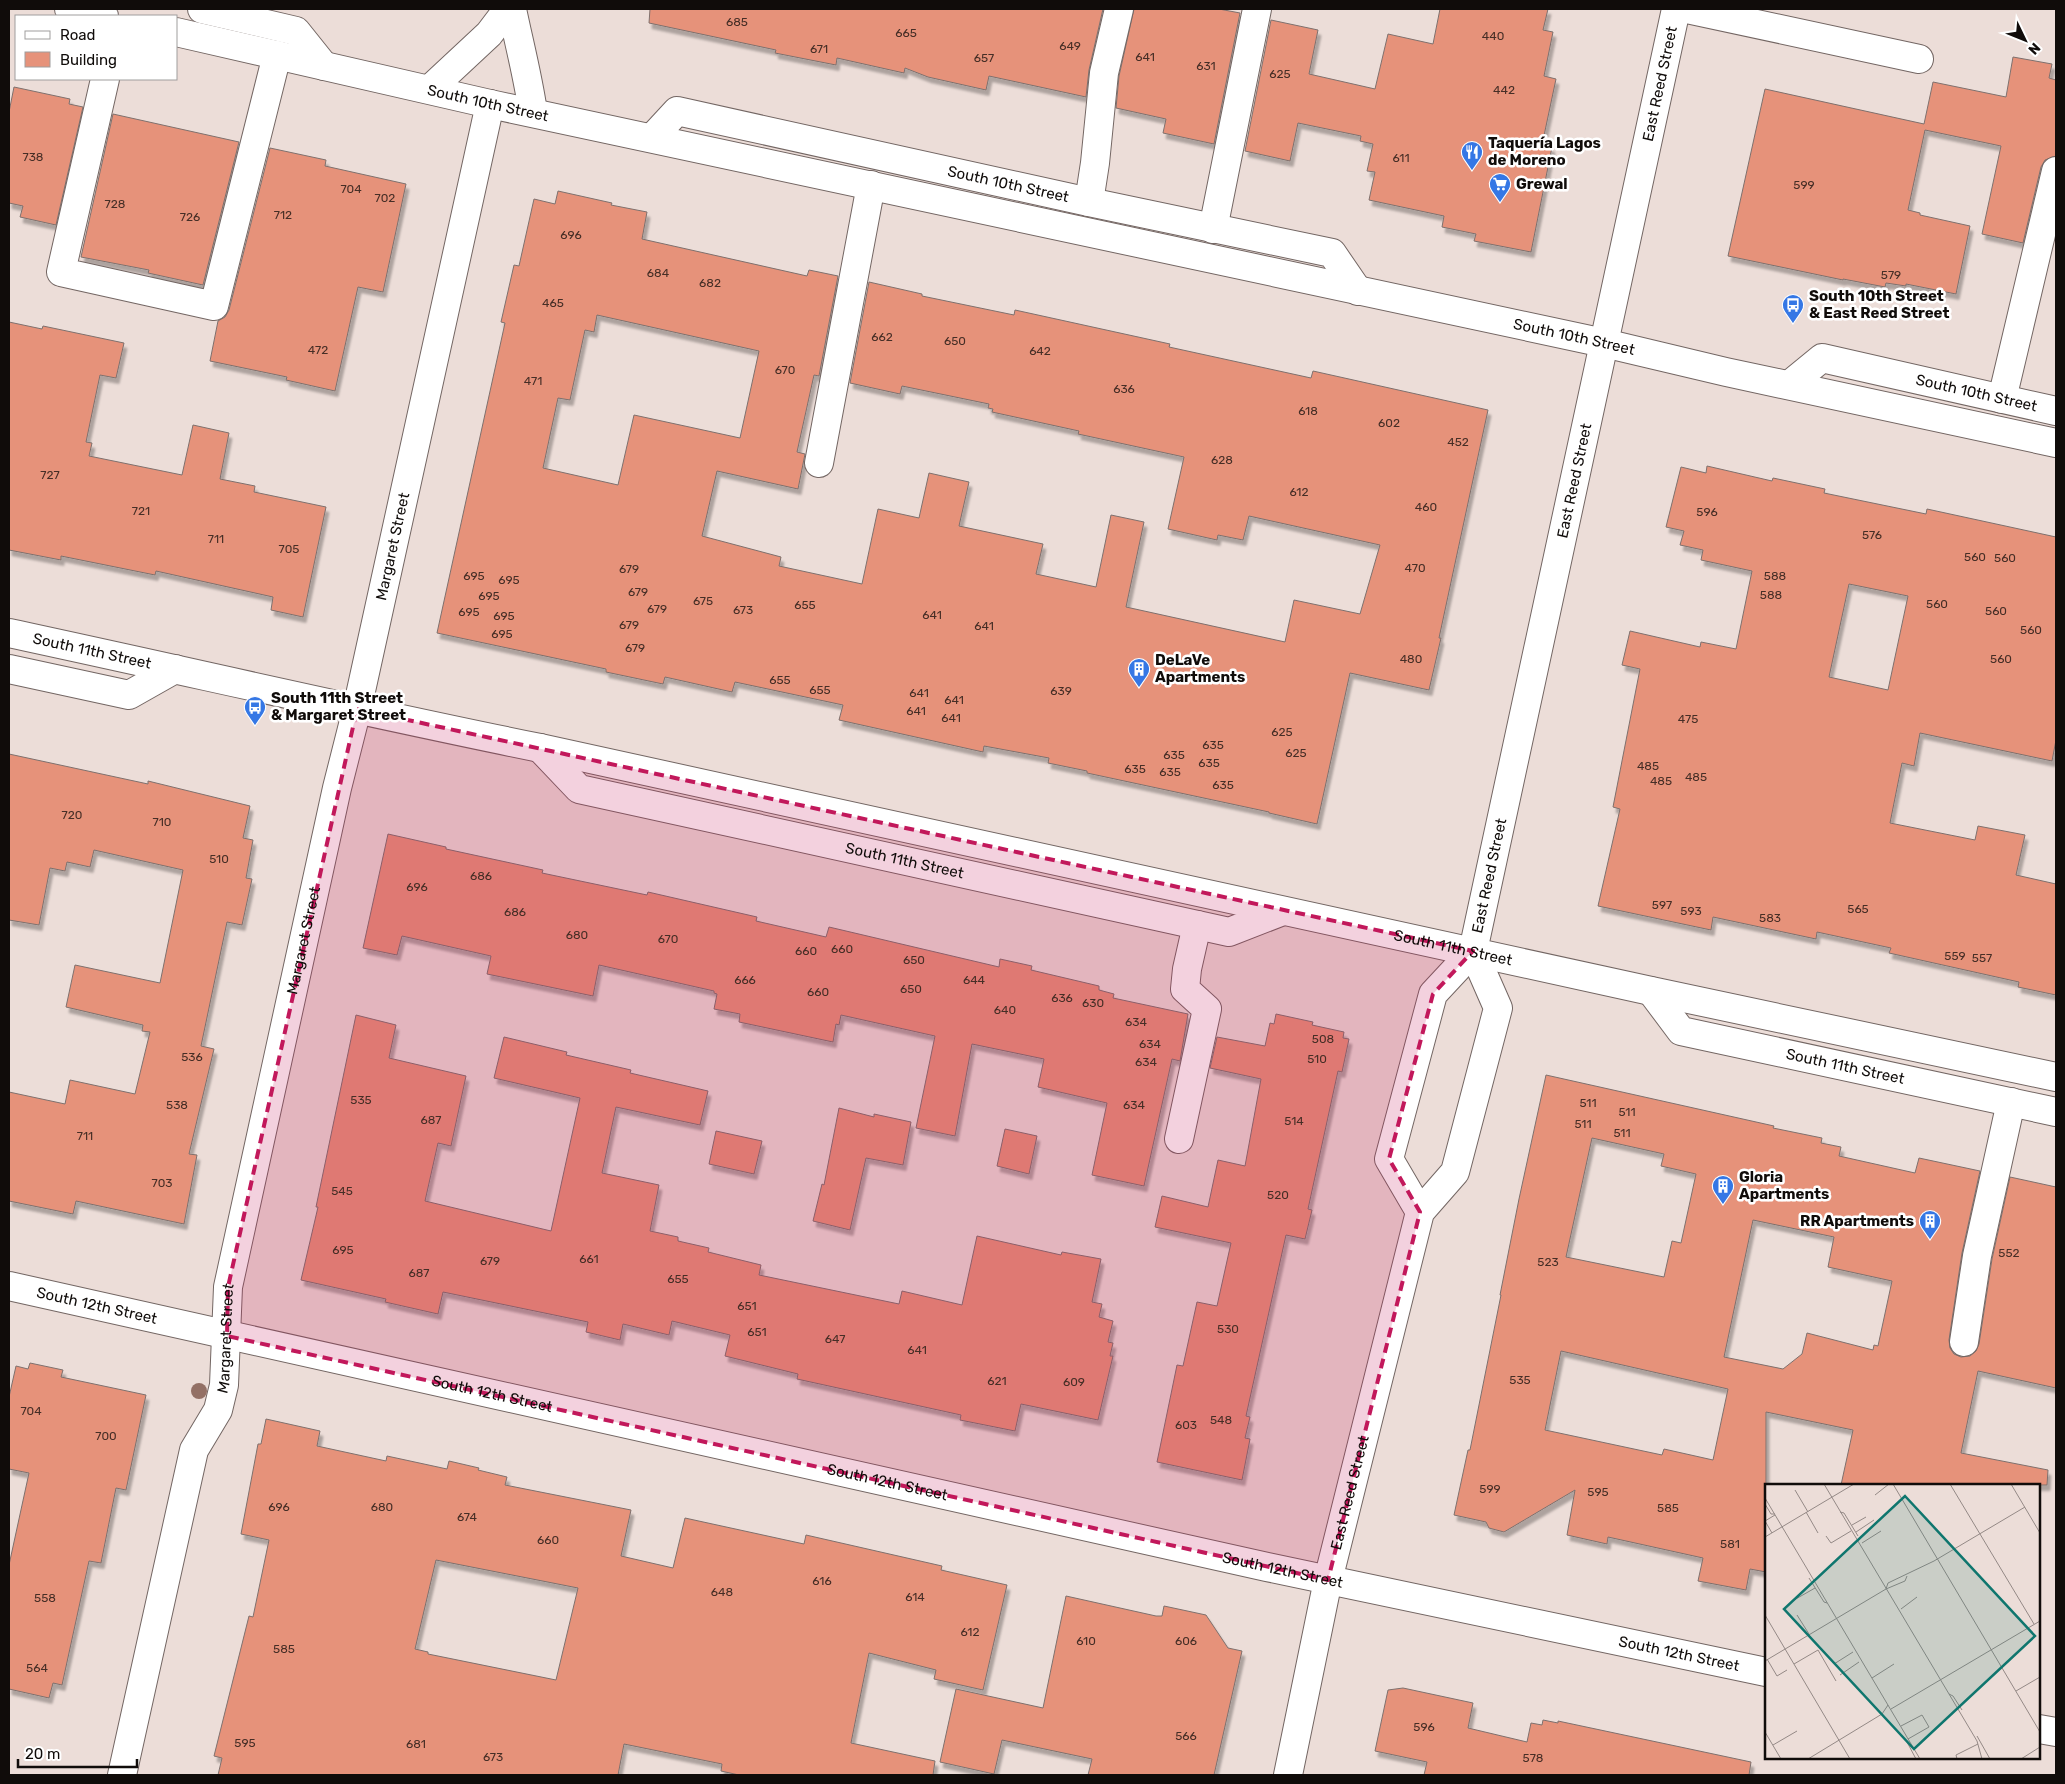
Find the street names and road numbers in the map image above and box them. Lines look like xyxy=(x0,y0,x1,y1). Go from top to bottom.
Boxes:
street label: East Reed Street xyxy=(1639,25,1681,143)
street label: South 10th Street xyxy=(426,81,550,125)
street label: South 10th Street xyxy=(946,162,1071,206)
street label: South 10th Street xyxy=(1512,315,1637,359)
street label: South 10th Street xyxy=(1914,371,2039,415)
street label: East Reed Street xyxy=(1553,421,1596,540)
street label: Margaret Street xyxy=(372,491,413,602)
street label: South 11th Street xyxy=(31,629,153,673)
street label: East Reed Street xyxy=(1468,816,1510,935)
street label: South 11th Street xyxy=(844,839,966,882)
street label: Margaret Street xyxy=(283,885,324,996)
street label: South 11th Street xyxy=(1392,926,1514,969)
street label: South 11th Street xyxy=(1784,1045,1906,1088)
street label: Margaret Street xyxy=(213,1281,238,1395)
street label: South 12th Street xyxy=(35,1283,159,1328)
street label: South 12th Street xyxy=(430,1372,554,1416)
street label: East Reed Street xyxy=(1327,1434,1373,1552)
street label: South 12th Street xyxy=(825,1460,949,1504)
street label: South 12th Street xyxy=(1221,1548,1345,1592)
street label: South 12th Street xyxy=(1617,1632,1741,1675)

